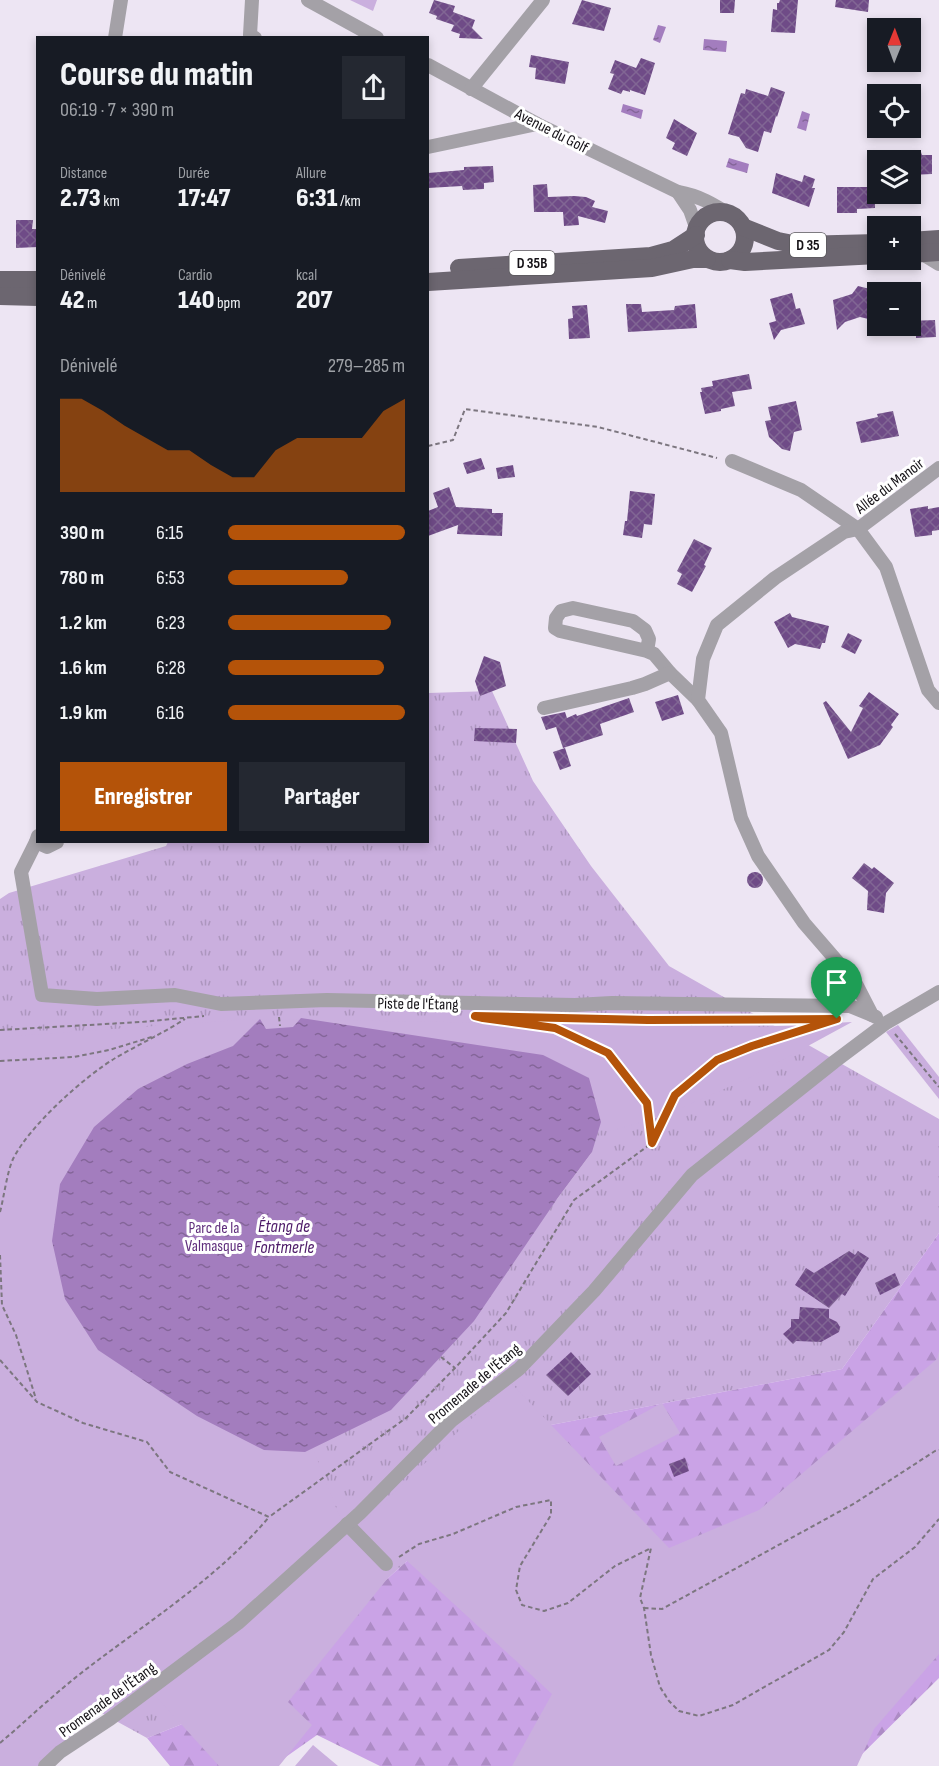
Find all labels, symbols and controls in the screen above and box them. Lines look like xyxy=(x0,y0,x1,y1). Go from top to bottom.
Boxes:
north arrow xyxy=(867,18,921,72)
map controls xyxy=(867,18,921,336)
text: Course du matin xyxy=(60,55,253,95)
button: share xyxy=(342,56,405,119)
button: locate xyxy=(867,84,921,138)
text: 06:19 · 7 × 390 m xyxy=(60,98,174,122)
street label: Avenue du Golf xyxy=(511,104,592,158)
button: layers xyxy=(867,150,921,204)
text: Distance xyxy=(60,164,107,183)
text: Durée xyxy=(178,164,210,183)
text: Allure xyxy=(296,164,326,183)
text: 2.73 xyxy=(60,183,101,214)
text: 17:47 xyxy=(178,183,230,214)
text: 6:31 xyxy=(296,183,338,214)
text: km xyxy=(101,192,120,211)
text: /km xyxy=(338,192,361,211)
button: + xyxy=(867,216,921,270)
road number: D 35 xyxy=(790,233,826,257)
road number: D 35B xyxy=(510,251,554,275)
text: Dénivelé xyxy=(60,266,106,285)
text: Cardio xyxy=(178,266,212,285)
text: kcal xyxy=(296,266,317,285)
button: − xyxy=(867,282,921,336)
text: 42 xyxy=(60,285,84,316)
text: 140 xyxy=(178,285,214,316)
text: 207 xyxy=(296,285,332,316)
text: m xyxy=(84,294,97,313)
text: bpm xyxy=(214,294,240,313)
text: Dénivelé xyxy=(60,354,118,378)
text: 279–285 m xyxy=(328,354,405,378)
street label: Allée du Manoir xyxy=(851,454,928,519)
text: 390 m xyxy=(60,521,104,545)
text: 6:15 xyxy=(156,521,184,545)
text: 780 m xyxy=(60,566,104,590)
text: 6:53 xyxy=(156,566,185,590)
text: 1.2 km xyxy=(60,611,107,635)
text: 6:23 xyxy=(156,611,185,635)
text: 1.6 km xyxy=(60,656,107,680)
text: 6:28 xyxy=(156,656,186,680)
text: 1.9 km xyxy=(60,701,107,725)
text: 6:16 xyxy=(156,701,184,725)
button: Enregistrer xyxy=(60,762,227,831)
button: Partager xyxy=(239,762,405,831)
pin xyxy=(811,957,862,1019)
icon: arrive xyxy=(820,966,853,999)
street label: Piste de l'Étang xyxy=(377,994,459,1015)
water label: Étang de Fontmerle xyxy=(254,1216,314,1258)
park label: Parc de la Valmasque xyxy=(185,1219,243,1256)
street label: Promenade de l'Étang xyxy=(425,1340,525,1428)
street label: Promenade de l'Étang xyxy=(56,1659,160,1742)

